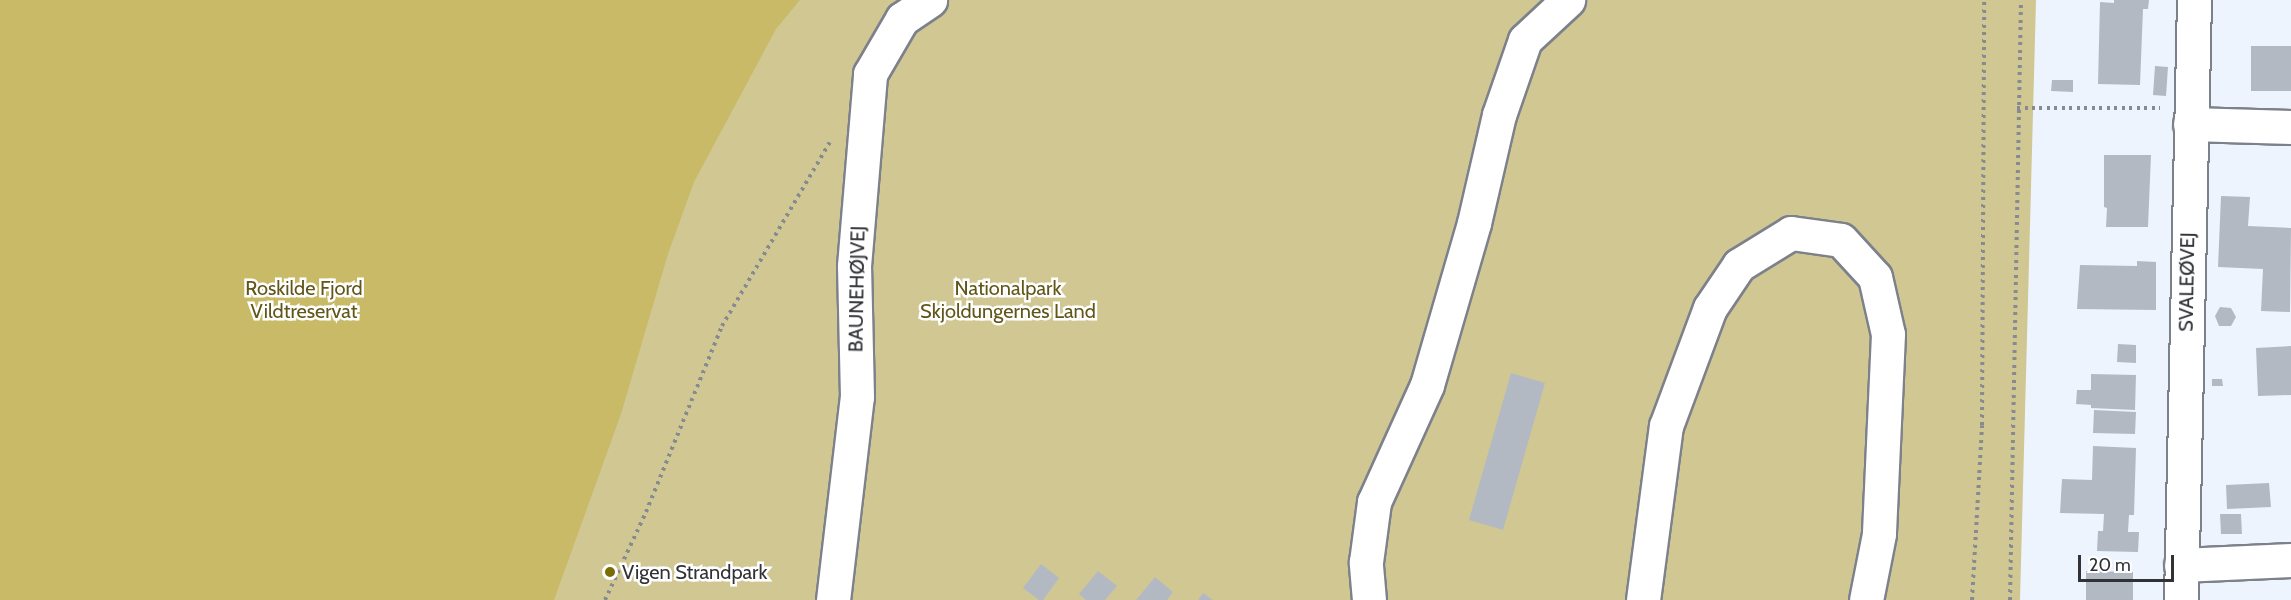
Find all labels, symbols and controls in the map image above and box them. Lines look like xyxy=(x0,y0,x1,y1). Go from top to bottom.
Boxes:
street label: BAUNEHØJVEJ xyxy=(844,226,870,352)
street label: SVALEØVEJ xyxy=(2174,232,2200,332)
park label: Nationalpark Skjoldungernes Land xyxy=(920,276,1096,323)
park label: Roskilde Fjord Vildtreservat xyxy=(245,277,363,324)
scale bar xyxy=(2081,543,2177,581)
text: 20 m xyxy=(2089,554,2131,576)
place label: Vigen Strandpark xyxy=(622,560,767,584)
marker: Vigen Strandpark xyxy=(603,565,617,579)

